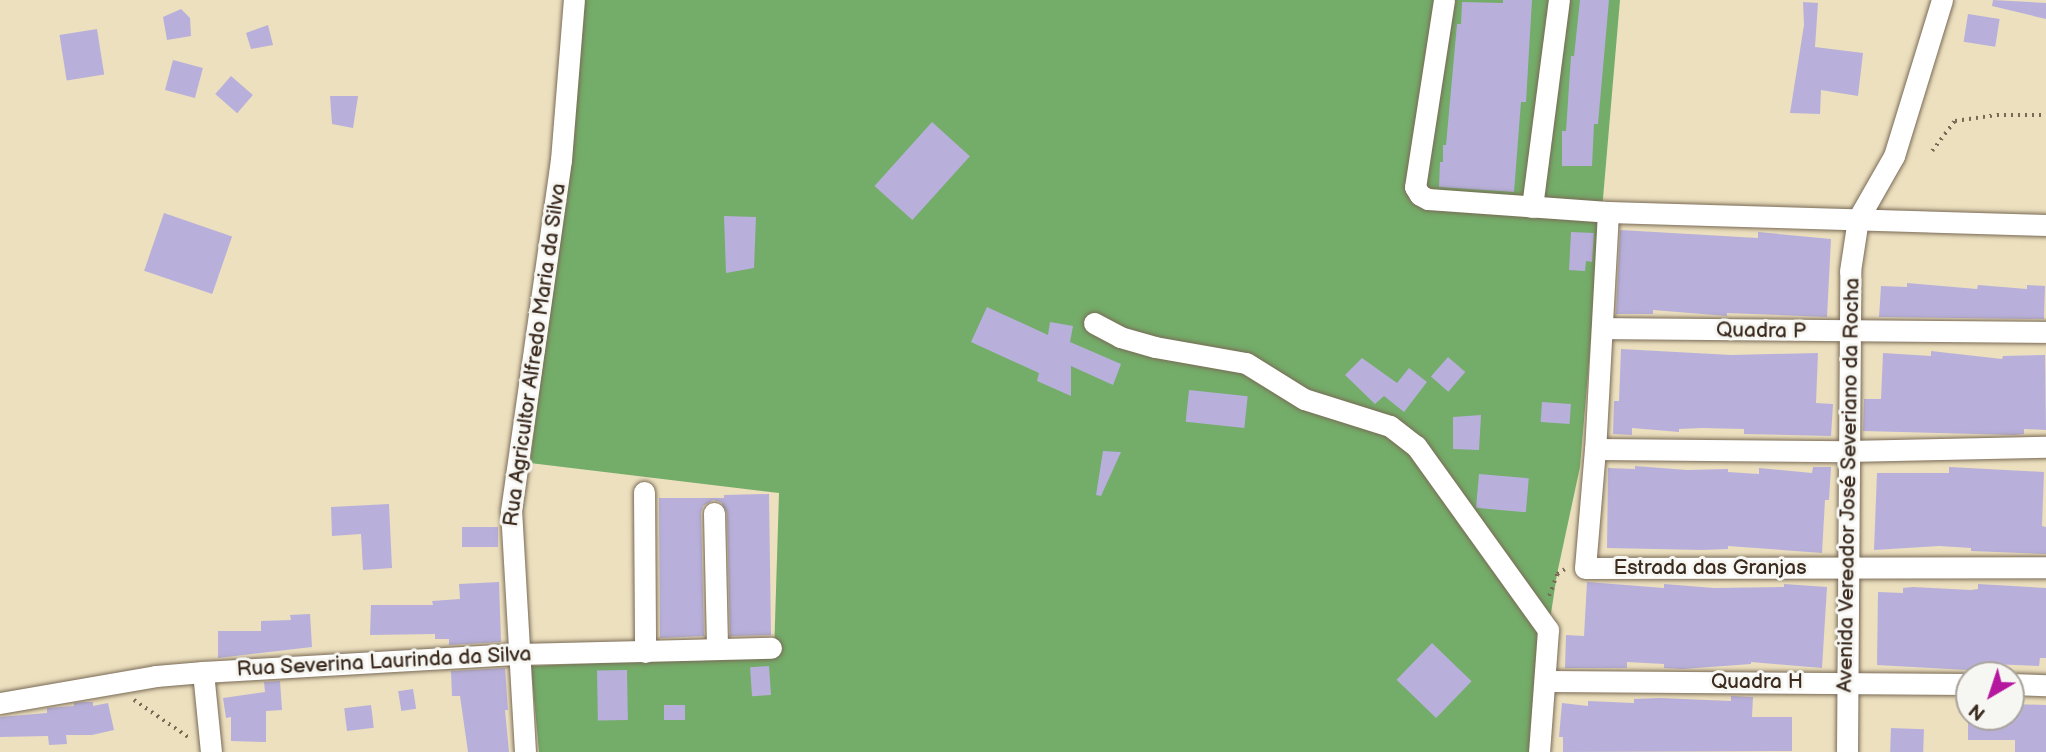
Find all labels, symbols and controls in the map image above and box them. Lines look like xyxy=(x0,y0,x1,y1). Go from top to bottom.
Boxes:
street label: Rua Agricultor Alfredo Maria da Silva xyxy=(498,182,572,528)
street label: Avenida Vereador José Severiano da Rocha xyxy=(1833,276,1865,694)
street label: Quadra P xyxy=(1716,318,1806,344)
street label: Estrada das Granjas xyxy=(1613,555,1807,581)
street label: Rua Severina Laurinda da Silva xyxy=(236,642,532,682)
north arrow xyxy=(1955,661,2025,731)
street label: Quadra H xyxy=(1711,669,1803,695)
text: N xyxy=(1965,698,1991,725)

